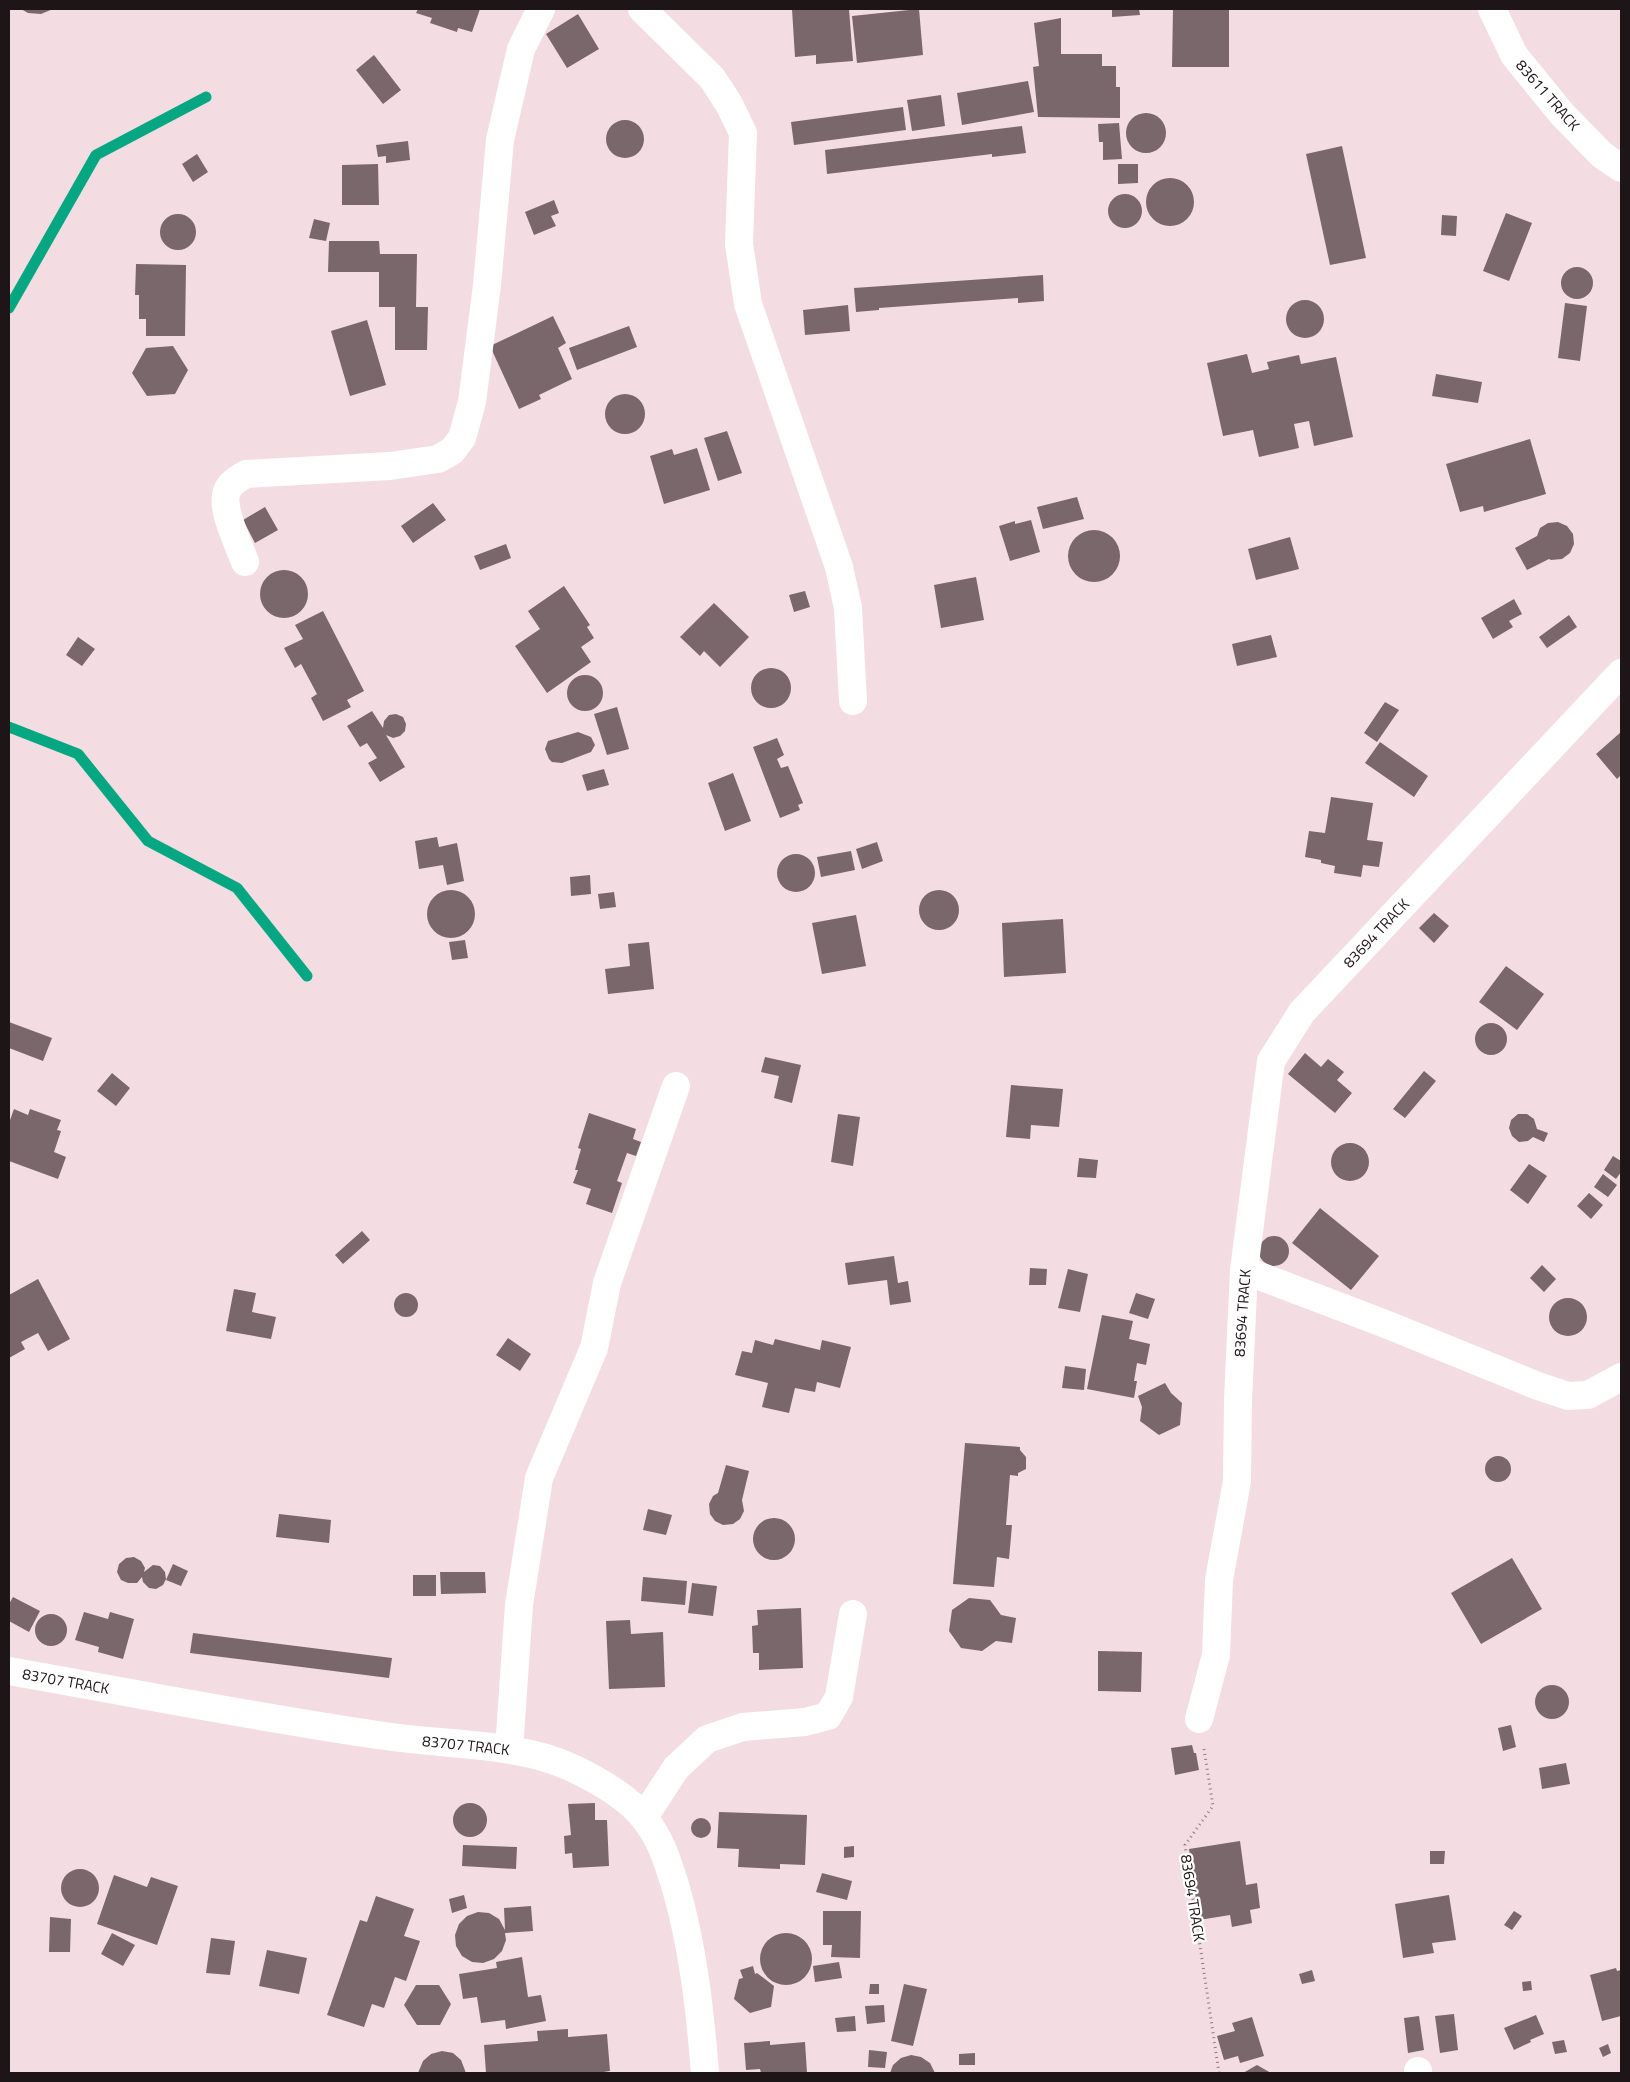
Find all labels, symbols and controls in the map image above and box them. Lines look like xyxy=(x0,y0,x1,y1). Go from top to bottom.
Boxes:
street label: 83611 TRACK xyxy=(1511,54,1586,136)
street label: 83694 TRACK xyxy=(1338,893,1415,973)
street label: 83694 TRACK xyxy=(1227,1268,1257,1358)
street label: 83707 TRACK xyxy=(21,1662,112,1700)
street label: 83707 TRACK xyxy=(421,1729,511,1761)
street label: 83694 TRACK xyxy=(1175,1853,1211,1944)

